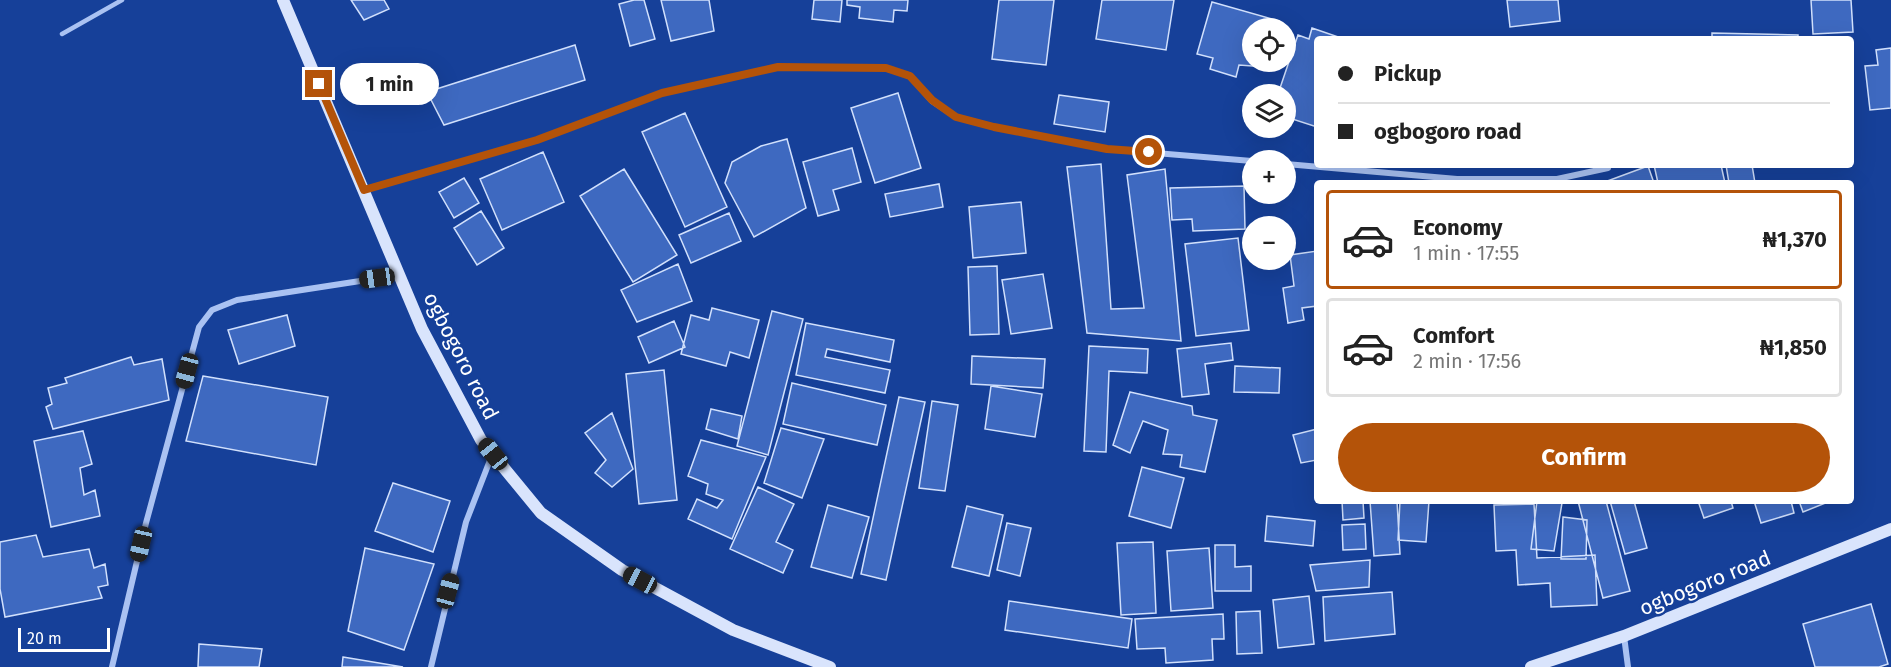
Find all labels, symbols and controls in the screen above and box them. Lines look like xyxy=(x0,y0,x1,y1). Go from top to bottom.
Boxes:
map controls xyxy=(1242,18,1296,270)
button: locate xyxy=(1242,18,1296,72)
text: Pickup xyxy=(1374,60,1442,87)
callout: 1 min xyxy=(340,63,439,105)
route end xyxy=(305,70,332,97)
text: 1 min xyxy=(365,72,414,96)
button: layers xyxy=(1242,84,1296,138)
text: ogbogoro road xyxy=(1374,118,1522,145)
route start xyxy=(1135,138,1162,165)
button: + xyxy=(1242,150,1296,204)
icon: car xyxy=(1341,213,1395,267)
text: Economy xyxy=(1413,214,1502,241)
button: − xyxy=(1242,216,1296,270)
text: ₦1,370 xyxy=(1762,226,1827,253)
text: 1 min · 17:55 xyxy=(1413,241,1519,265)
car xyxy=(358,267,396,289)
street label: ogbogoro road xyxy=(418,288,504,424)
icon: car xyxy=(1341,321,1395,375)
text: Comfort xyxy=(1413,322,1494,349)
text: ₦1,850 xyxy=(1760,334,1827,361)
text: 2 min · 17:56 xyxy=(1413,349,1521,373)
car xyxy=(174,351,200,391)
button: Confirm xyxy=(1338,423,1830,492)
car xyxy=(475,434,511,474)
car xyxy=(128,524,154,564)
street label: ogbogoro road xyxy=(1635,545,1775,621)
car xyxy=(620,564,660,596)
car xyxy=(435,571,461,611)
scale bar xyxy=(18,625,110,652)
text: 20 m xyxy=(27,629,62,648)

